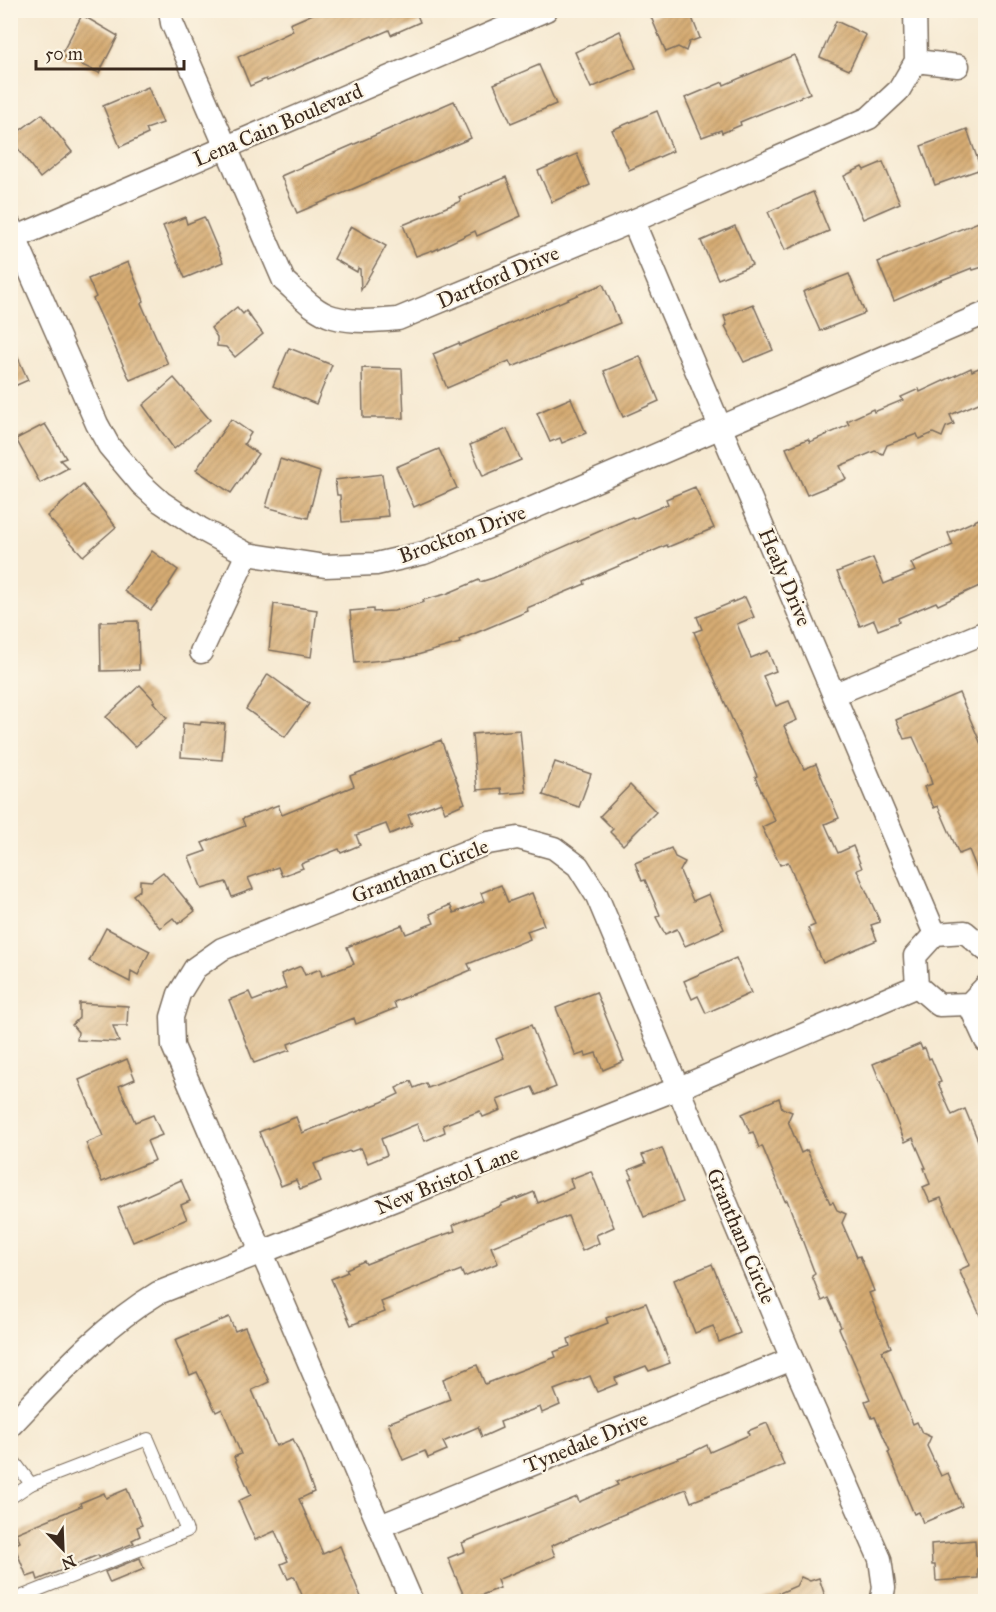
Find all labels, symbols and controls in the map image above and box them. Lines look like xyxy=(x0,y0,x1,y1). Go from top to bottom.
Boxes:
scale bar xyxy=(36,33,184,71)
text: 50 m xyxy=(45,43,83,65)
street label: Lena Cain Boulevard xyxy=(190,77,367,172)
street label: Dartford Drive xyxy=(433,240,563,314)
street label: Brockton Drive xyxy=(395,499,529,569)
street label: Healy Drive xyxy=(753,524,817,630)
street label: Grantham Circle xyxy=(348,833,492,909)
street label: New Bristol Lane xyxy=(371,1139,523,1221)
street label: Grantham Circle xyxy=(701,1164,781,1308)
street label: Tynedale Drive xyxy=(520,1405,652,1479)
north arrow xyxy=(33,1519,93,1579)
text: N xyxy=(58,1551,79,1574)

